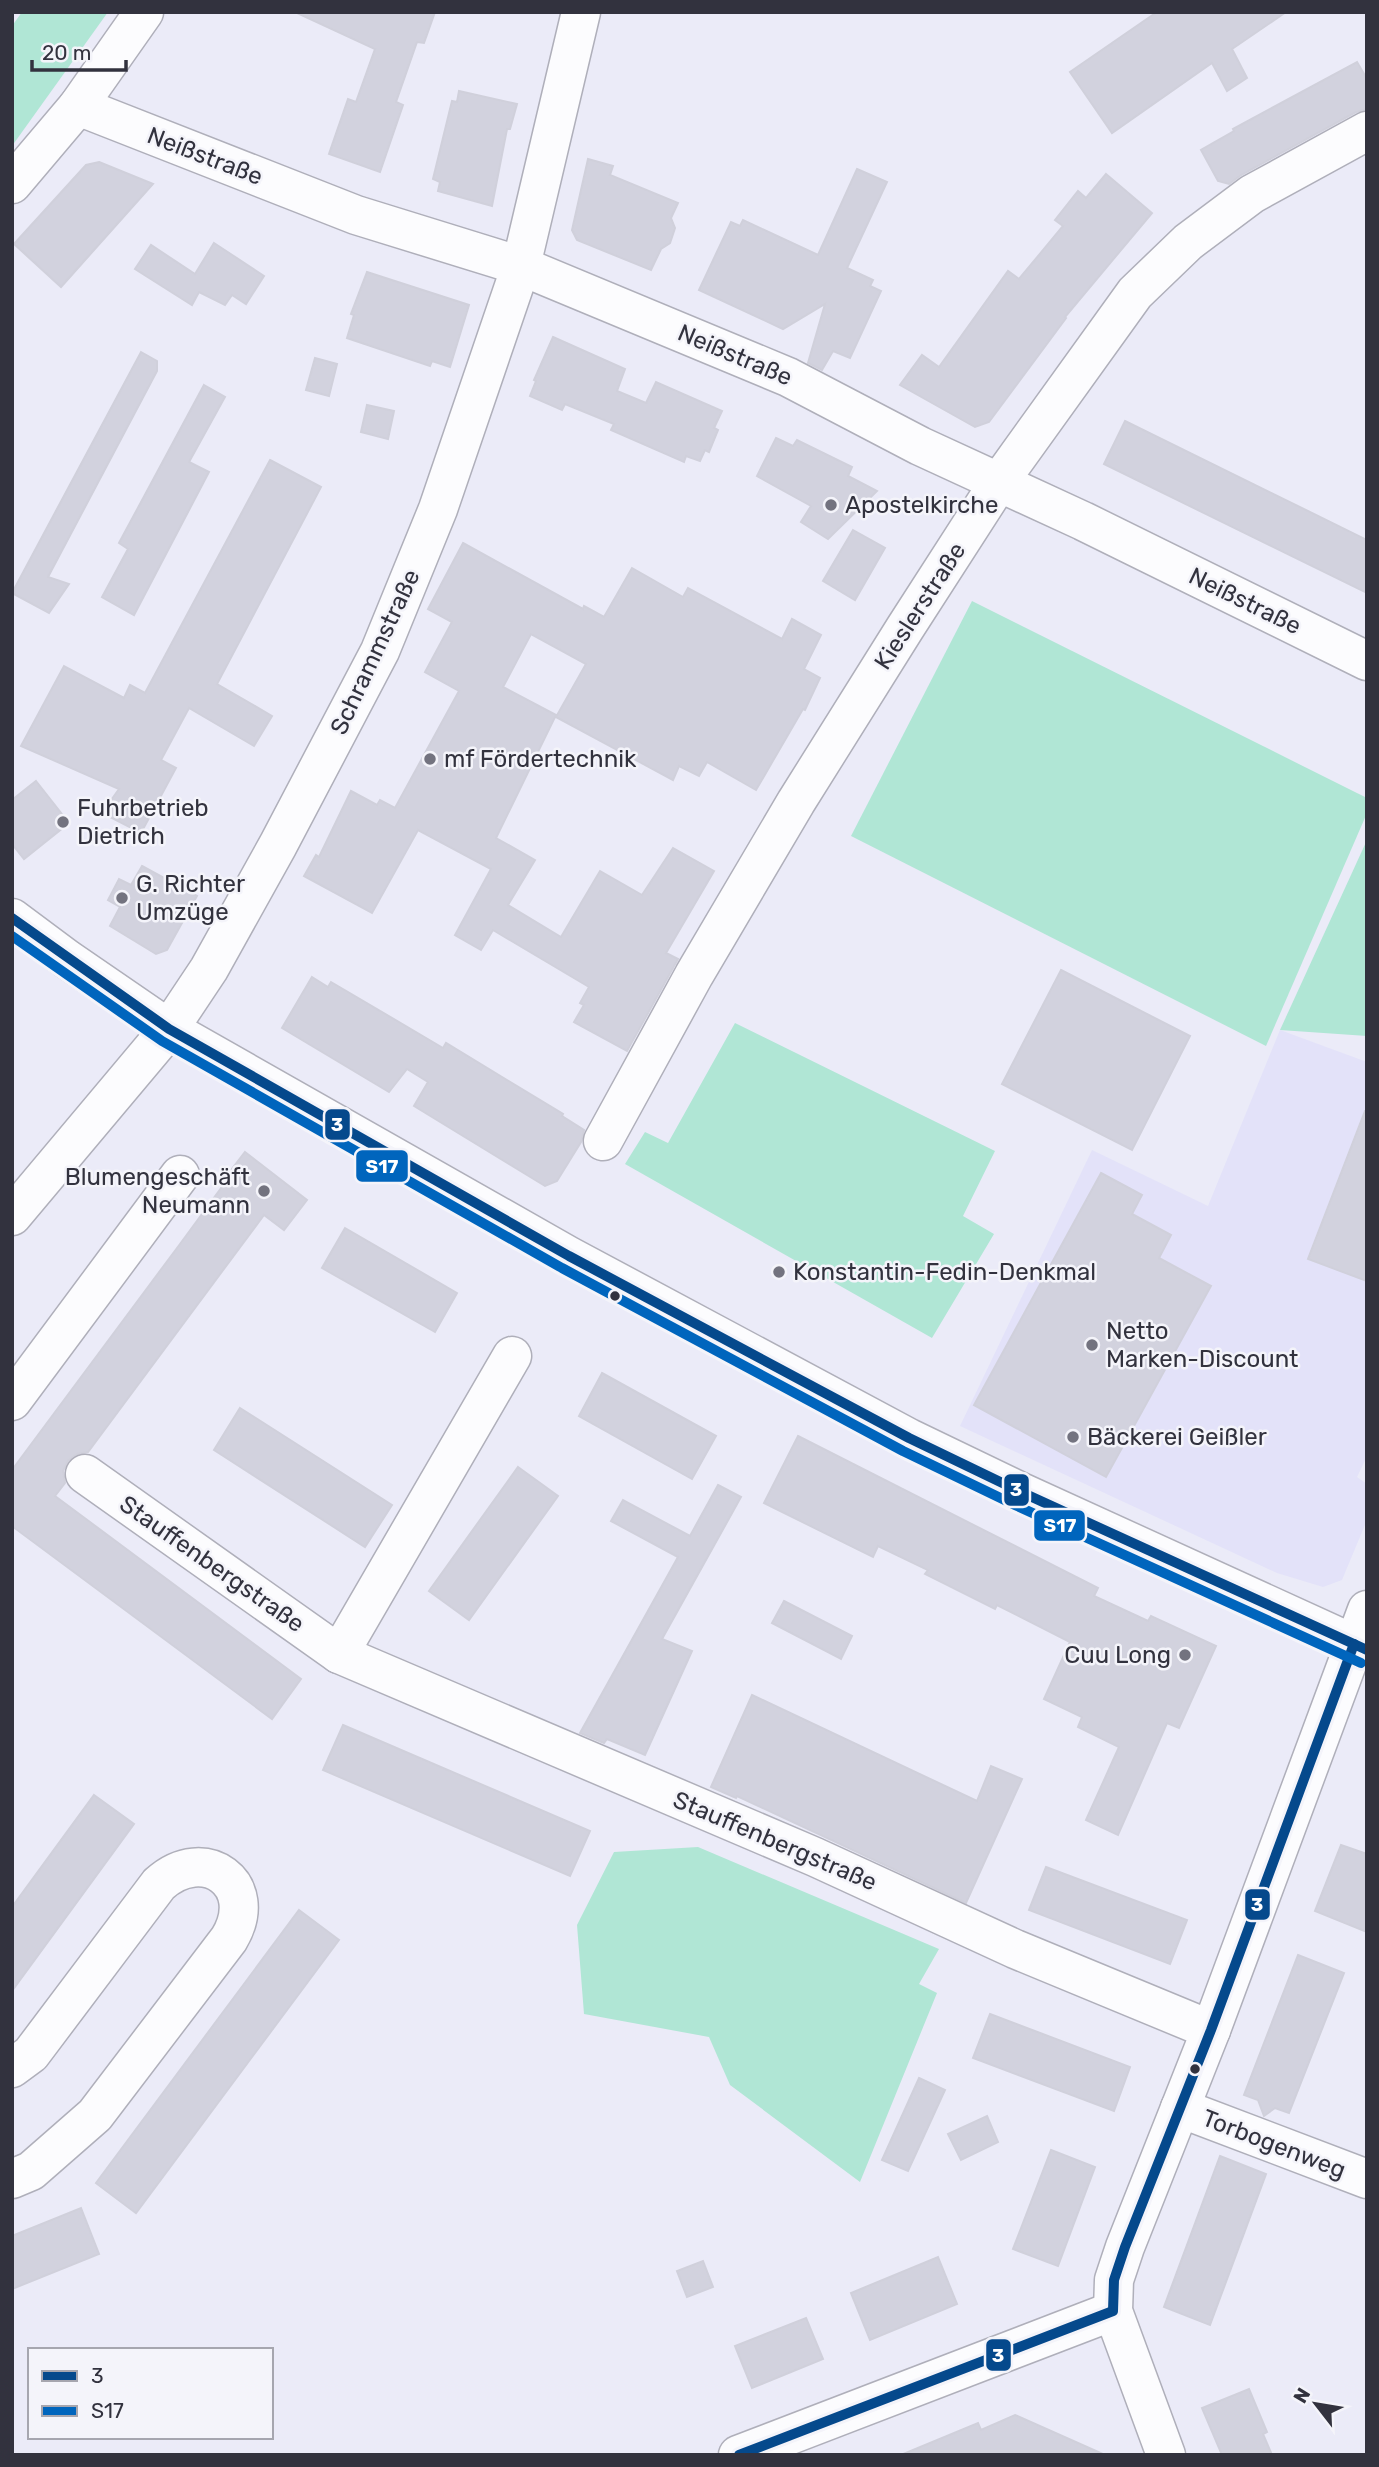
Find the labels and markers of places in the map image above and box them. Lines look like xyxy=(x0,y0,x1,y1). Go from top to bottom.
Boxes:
place label: Apostelkirche xyxy=(845,491,998,519)
marker: Apostelkirche xyxy=(823,497,839,513)
place label: mf Fördertechnik xyxy=(444,745,637,773)
marker: mf Fördertechnik xyxy=(422,751,438,767)
place label: Fuhrbetrieb Dietrich xyxy=(77,794,209,850)
marker: Fuhrbetrieb Dietrich xyxy=(55,814,71,830)
place label: G. Richter Umzüge xyxy=(136,870,245,926)
marker: G. Richter Umzüge xyxy=(114,890,130,906)
place label: Blumengeschäft Neumann xyxy=(65,1163,250,1219)
marker: Blumengeschäft Neumann xyxy=(256,1183,272,1199)
place label: Konstantin-Fedin-Denkmal xyxy=(793,1258,1096,1286)
marker: Konstantin-Fedin-Denkmal xyxy=(771,1264,787,1280)
unlabelled marker xyxy=(608,1289,622,1303)
place label: Netto Marken-Discount xyxy=(1106,1317,1298,1373)
marker: Netto Marken-Discount xyxy=(1084,1337,1100,1353)
place label: Bäckerei Geißler xyxy=(1087,1423,1267,1451)
marker: Bäckerei Geißler xyxy=(1065,1429,1081,1445)
place label: Cuu Long xyxy=(1064,1641,1171,1669)
marker: Cuu Long xyxy=(1177,1647,1193,1663)
unlabelled marker xyxy=(1188,2062,1202,2076)

